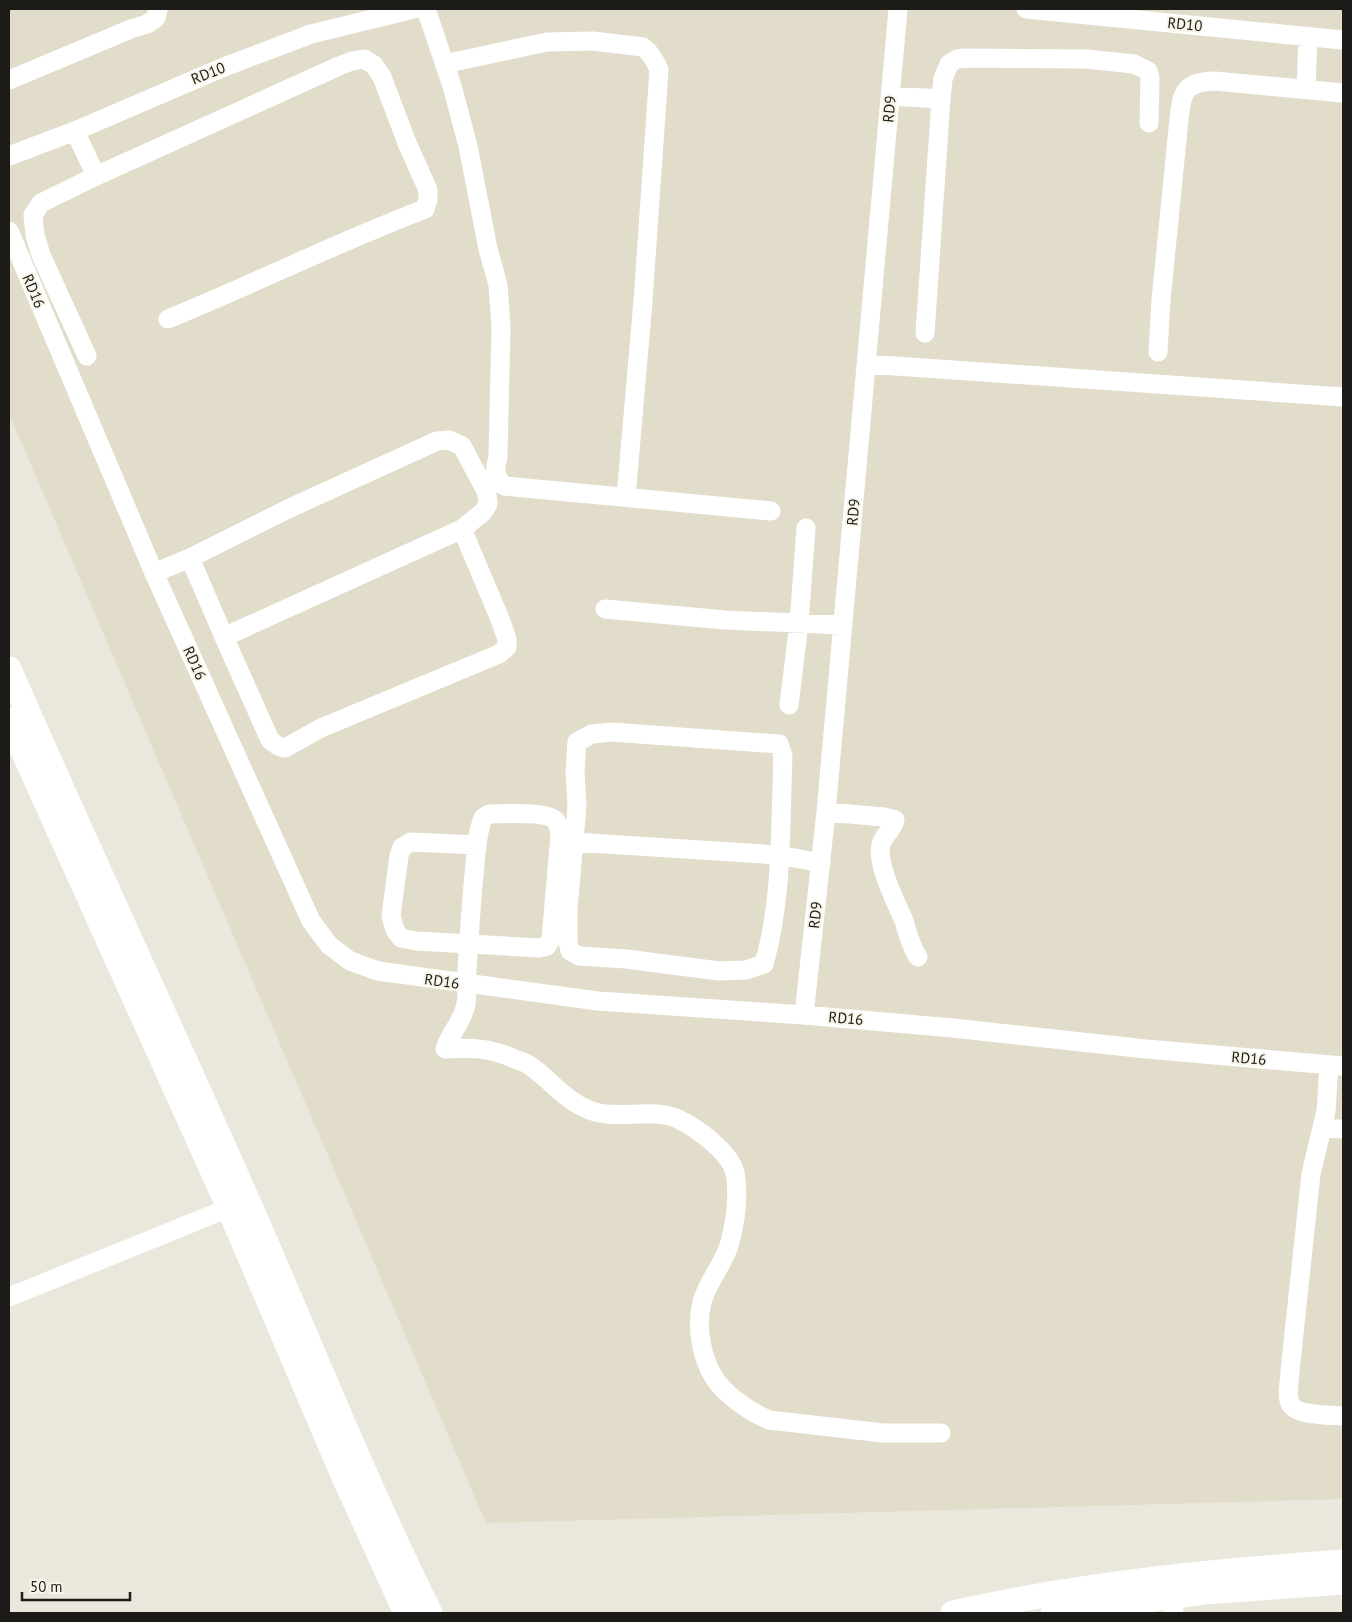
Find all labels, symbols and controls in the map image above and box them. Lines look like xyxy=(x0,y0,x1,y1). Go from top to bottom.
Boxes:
street label: RD10 xyxy=(1167,13,1203,35)
street label: RD10 xyxy=(188,58,228,88)
street label: RD9 xyxy=(878,95,900,123)
street label: RD16 xyxy=(18,271,50,311)
street label: RD9 xyxy=(842,498,864,526)
street label: RD16 xyxy=(179,643,211,683)
street label: RD9 xyxy=(804,901,826,929)
street label: RD16 xyxy=(423,969,461,993)
street label: RD16 xyxy=(828,1007,864,1029)
street label: RD16 xyxy=(1231,1047,1267,1069)
scale bar xyxy=(22,1570,130,1602)
text: 50 m xyxy=(30,1577,63,1596)

